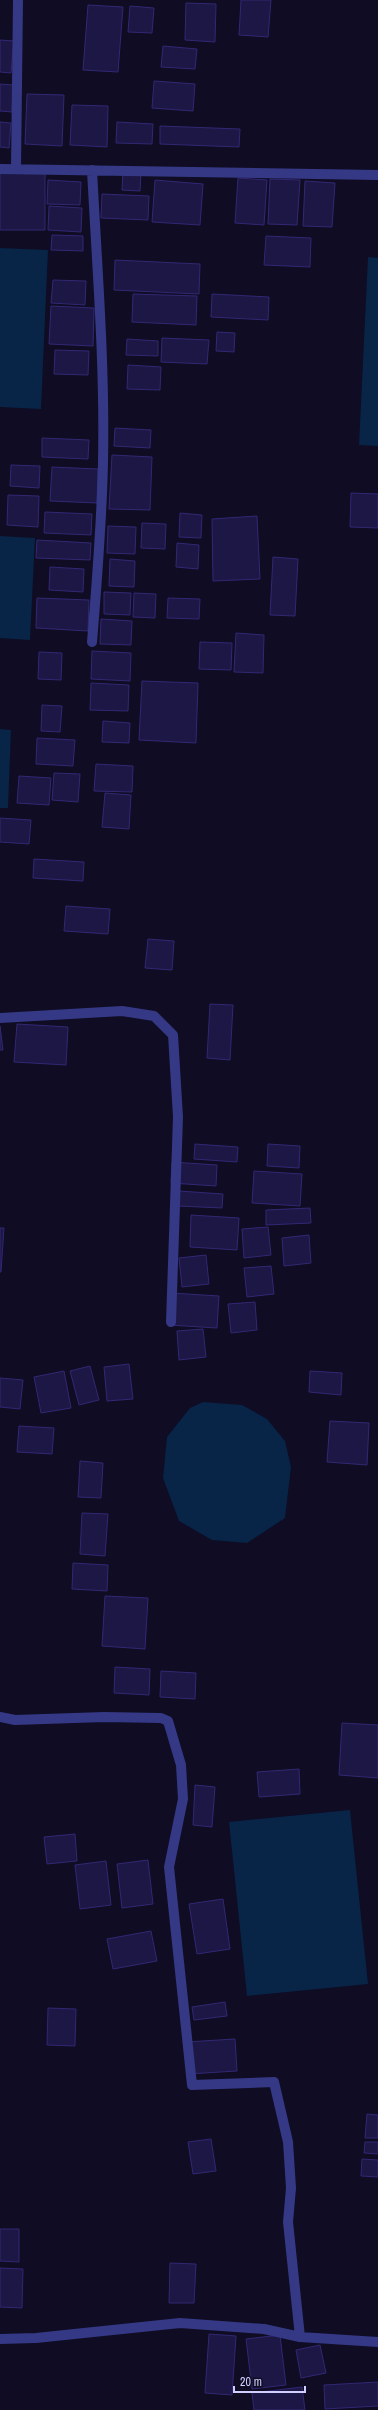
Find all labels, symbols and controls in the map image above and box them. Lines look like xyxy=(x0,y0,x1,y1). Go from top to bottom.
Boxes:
scale bar xyxy=(234,2368,305,2394)
text: 20 m xyxy=(240,2374,262,2390)

